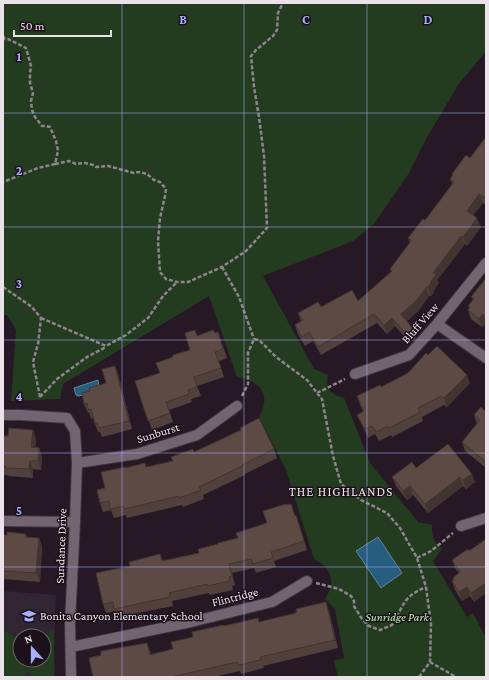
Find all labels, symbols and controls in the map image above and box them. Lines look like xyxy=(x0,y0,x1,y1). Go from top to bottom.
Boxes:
scale bar xyxy=(14,12,111,38)
text: B xyxy=(179,12,187,27)
text: C xyxy=(302,12,310,27)
text: D xyxy=(424,12,433,27)
text: 50 m xyxy=(20,19,45,33)
text: 1 xyxy=(17,49,22,64)
text: 2 xyxy=(16,163,23,178)
text: 3 xyxy=(16,276,22,291)
street label: Bluff View xyxy=(399,300,442,346)
text: 4 xyxy=(15,389,23,404)
street label: Sunburst xyxy=(135,420,182,446)
district label: THE HIGHLANDS xyxy=(289,484,393,499)
text: 5 xyxy=(16,503,22,518)
street label: Sundance Drive xyxy=(53,508,69,584)
street label: Flintridge xyxy=(210,584,260,610)
school or university icon: Bonita Canyon Elementary School xyxy=(21,608,37,624)
place label: Bonita Canyon Elementary School xyxy=(40,609,203,623)
park label: Sunridge Park xyxy=(365,610,430,624)
north arrow xyxy=(12,628,52,668)
text: N xyxy=(23,632,35,646)

